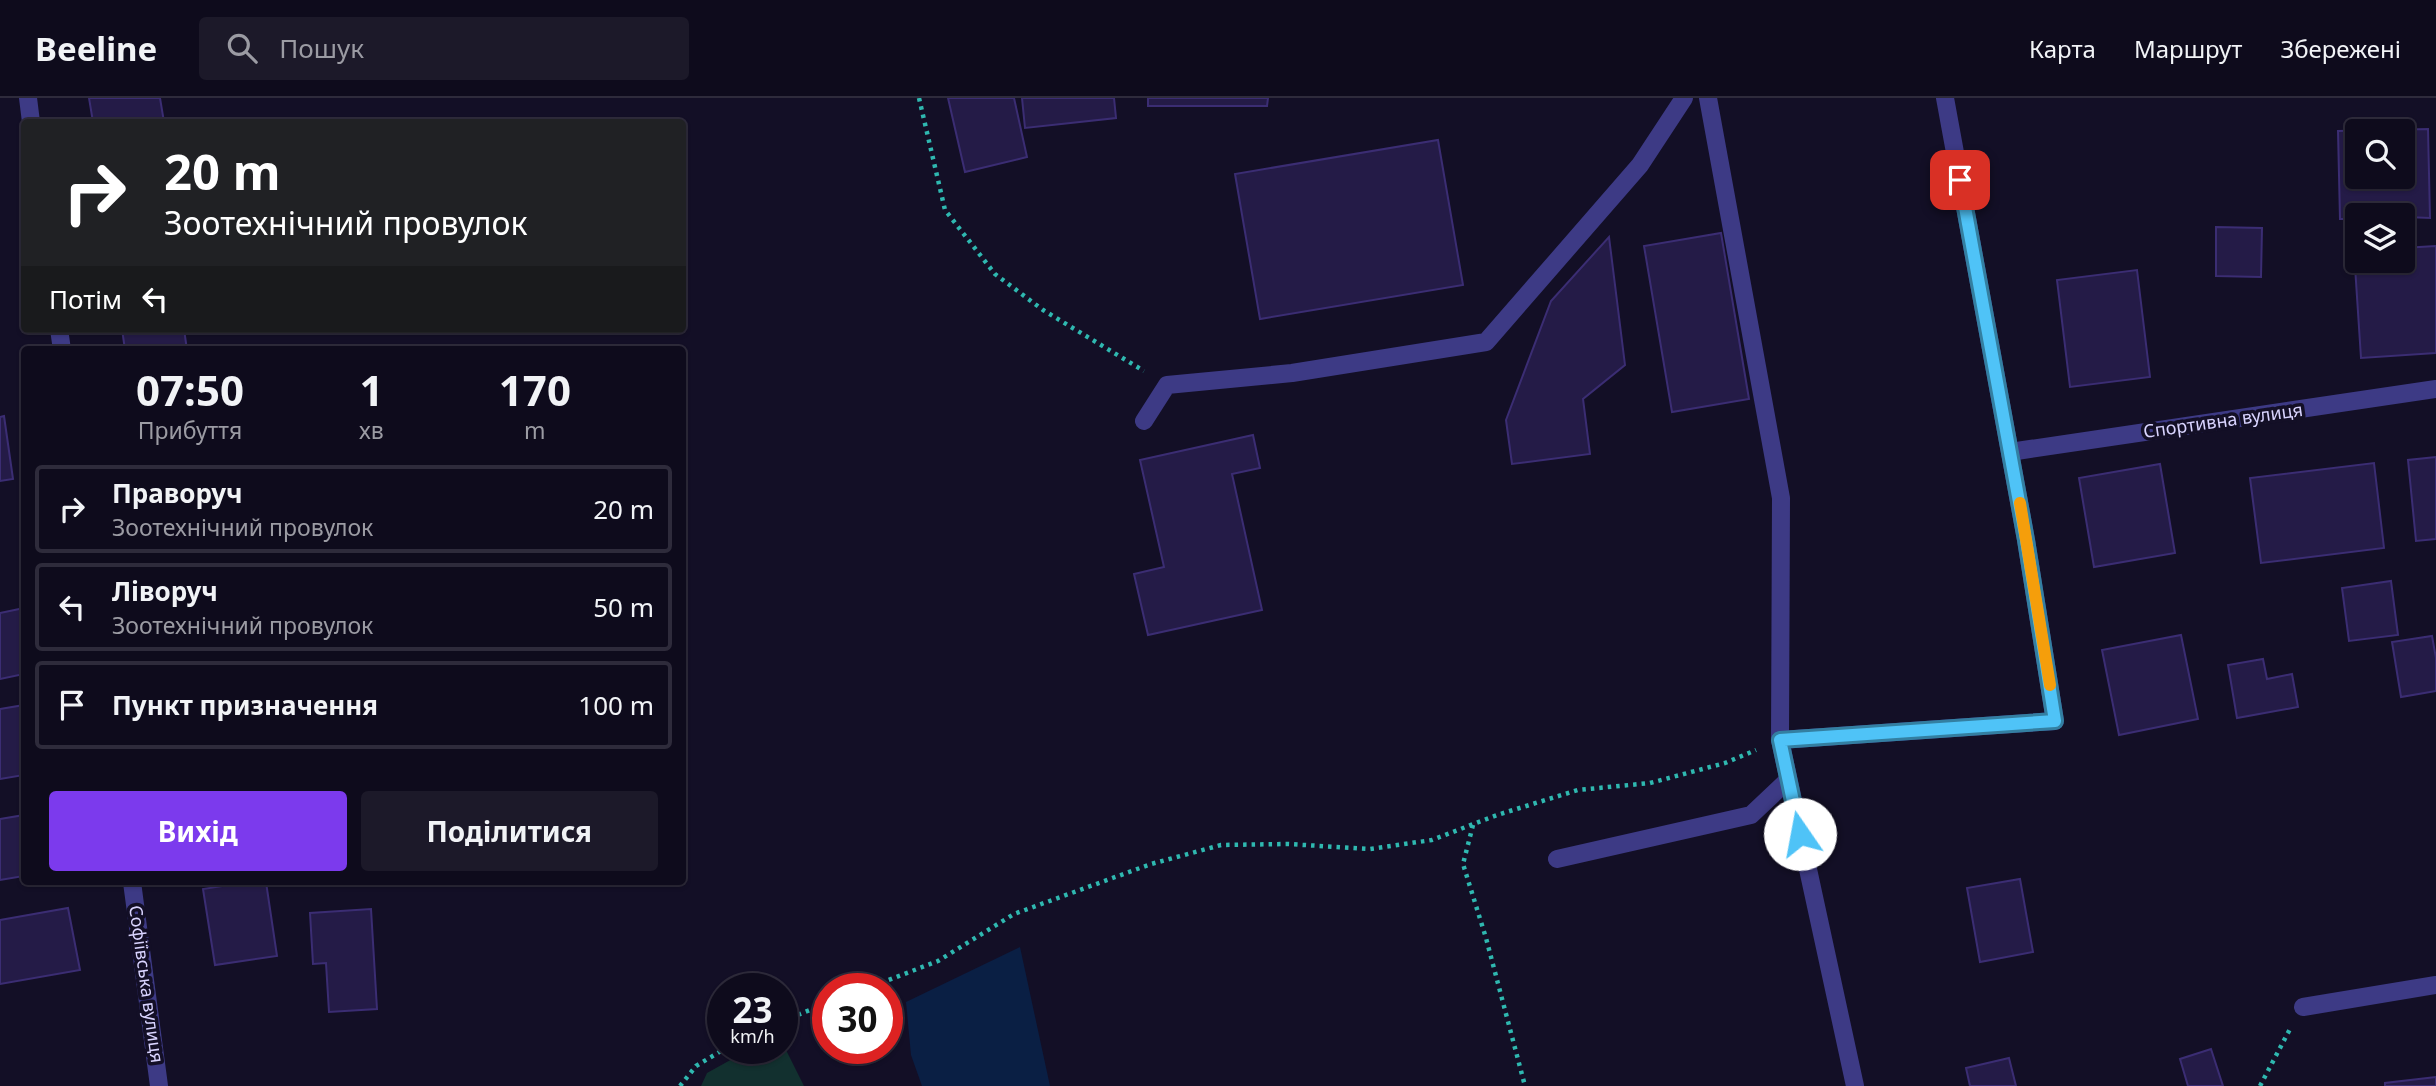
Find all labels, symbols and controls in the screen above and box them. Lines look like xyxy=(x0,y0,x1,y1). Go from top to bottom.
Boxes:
search box xyxy=(199,17,689,80)
text: Beeline xyxy=(35,26,157,71)
icon: search xyxy=(223,29,261,67)
text: Пошук xyxy=(279,30,364,66)
text: Карта xyxy=(2029,32,2096,65)
text: Маршрут xyxy=(2134,32,2242,65)
text: Збережені xyxy=(2280,32,2401,65)
map controls xyxy=(2345,119,2415,273)
button: search xyxy=(2345,119,2415,189)
text: 20 m xyxy=(164,138,281,204)
icon: right xyxy=(49,147,140,238)
pin xyxy=(1930,150,1990,210)
icon: arrive xyxy=(1941,161,1979,199)
text: Зоотехнічний провулок xyxy=(164,201,528,244)
button: layers xyxy=(2345,203,2415,273)
icon: left xyxy=(136,280,174,318)
text: Потім xyxy=(49,281,122,317)
text: 07:50 xyxy=(136,361,244,418)
text: 1 xyxy=(359,361,383,418)
text: 170 xyxy=(499,361,571,418)
street label: Спортивна вулиця xyxy=(2142,397,2304,443)
text: Прибуття xyxy=(138,414,242,446)
text: хв xyxy=(359,414,384,446)
text: m xyxy=(524,414,546,446)
text: Праворуч xyxy=(112,475,243,511)
icon: right xyxy=(53,490,91,528)
text: 20 m xyxy=(593,491,654,527)
text: Зоотехнічний провулок xyxy=(112,511,373,543)
text: Ліворуч xyxy=(112,573,218,609)
icon: left xyxy=(53,588,91,626)
text: 50 m xyxy=(593,589,654,625)
text: Зоотехнічний провулок xyxy=(112,609,373,641)
icon: arrive xyxy=(53,686,91,724)
text: Пункт призначення xyxy=(112,687,378,723)
text: 100 m xyxy=(578,687,654,723)
button: Вихід xyxy=(49,791,347,871)
button: Поділитися xyxy=(361,791,658,871)
position arrow xyxy=(1763,797,1837,871)
street label: Софіївська вулиця xyxy=(124,904,170,1064)
speed limit sign: 30 xyxy=(812,973,903,1064)
text: 23 xyxy=(732,986,773,1033)
text: km/h xyxy=(730,1024,775,1048)

